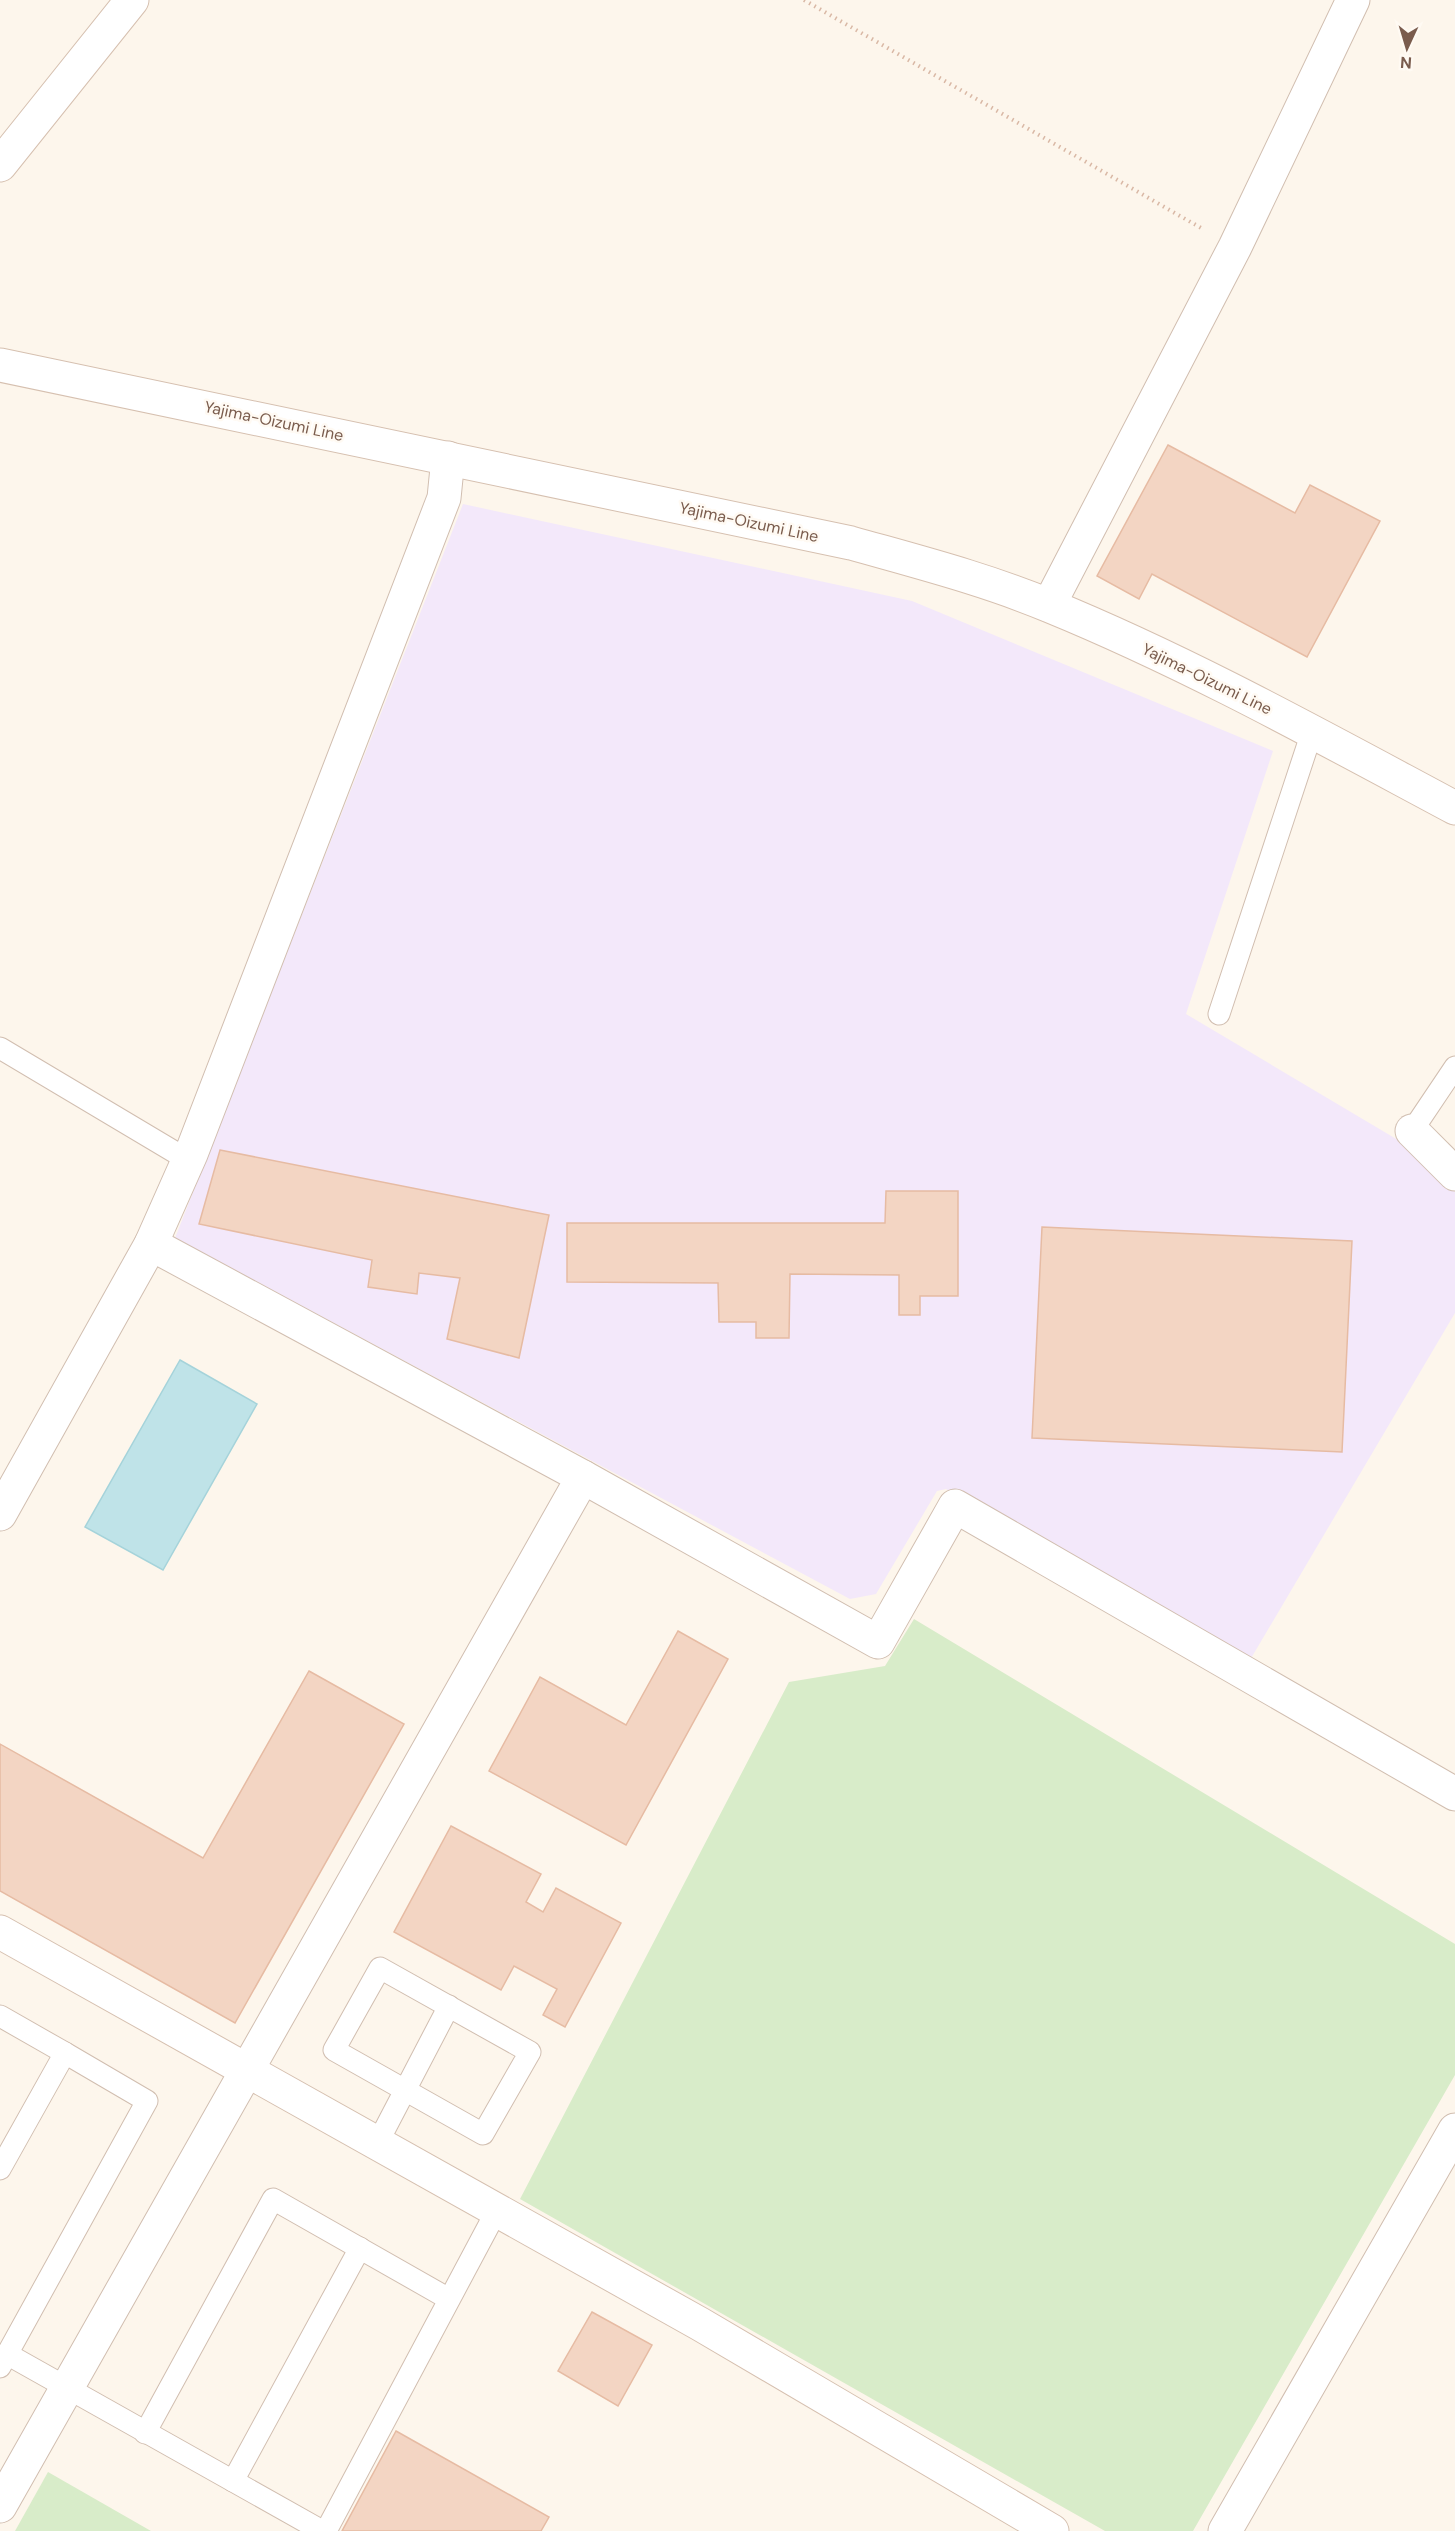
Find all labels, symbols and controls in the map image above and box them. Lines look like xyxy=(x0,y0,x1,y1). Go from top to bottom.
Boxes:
north arrow xyxy=(1377,18,1437,78)
text: N xyxy=(1399,52,1413,73)
street label: Yajima-Oizumi Line xyxy=(202,396,346,446)
street label: Yajima-Oizumi Line xyxy=(677,497,821,547)
street label: Yajima-Oizumi Line xyxy=(1139,638,1275,720)

